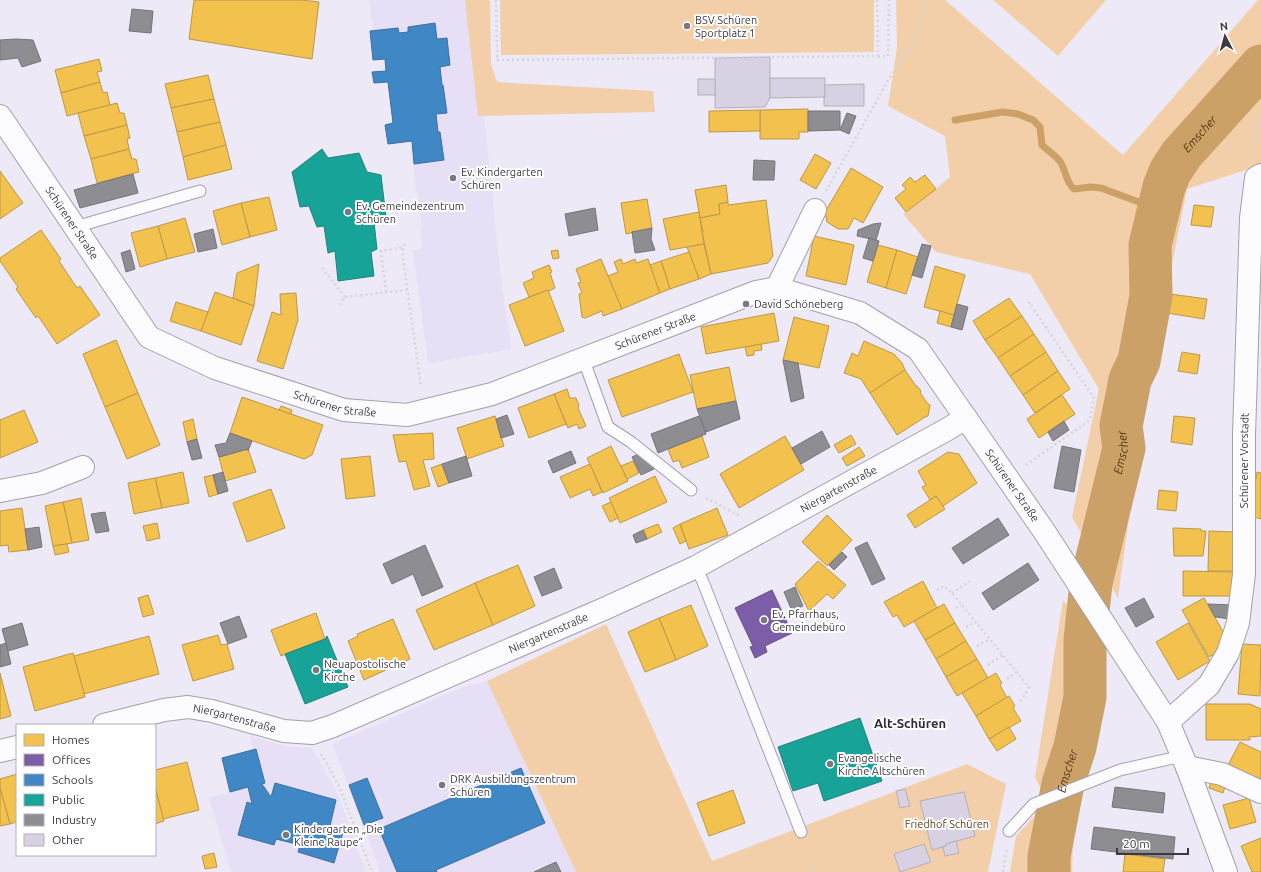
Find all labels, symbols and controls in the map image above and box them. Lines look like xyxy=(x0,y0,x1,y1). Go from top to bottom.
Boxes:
place label: BSV Schüren Sportplatz 1 xyxy=(695,14,757,39)
north arrow xyxy=(1205,16,1245,56)
text: N xyxy=(1219,20,1229,32)
marker: BSV Schüren Sportplatz 1 xyxy=(682,21,692,31)
water label: Emscher xyxy=(1180,113,1219,155)
place label: Ev. Kindergarten Schüren xyxy=(461,166,543,191)
marker: Ev. Kindergarten Schüren xyxy=(448,173,458,183)
street label: Schürener Straße xyxy=(43,184,101,262)
place label: Ev. Gemeindezentrum Schüren xyxy=(356,200,464,225)
marker: Ev. Gemeindezentrum Schüren xyxy=(343,207,353,217)
place label: David Schöneberg xyxy=(754,298,843,310)
marker: David Schöneberg xyxy=(741,299,751,309)
street label: Schürener Straße xyxy=(613,310,697,352)
street label: Schürener Straße xyxy=(292,388,377,419)
street label: Schürener Vorstadt xyxy=(1238,412,1251,508)
water label: Emscher xyxy=(1111,429,1130,475)
street label: Schürener Straße xyxy=(983,447,1042,524)
street label: Niergartenstraße xyxy=(798,463,879,515)
place label: Ev. Pfarrhaus, Gemeindebüro xyxy=(772,608,846,633)
street label: Niergartenstraße xyxy=(507,610,590,655)
marker: Ev. Pfarrhaus, Gemeindebüro xyxy=(759,615,769,625)
place label: Neuapostolische Kirche xyxy=(324,658,406,683)
marker: Neuapostolische Kirche xyxy=(311,665,321,675)
street label: Niergartenstraße xyxy=(192,702,277,735)
district label: Alt-Schüren xyxy=(874,716,946,730)
legend xyxy=(16,724,156,856)
text: Homes xyxy=(52,733,90,746)
water label: Emscher xyxy=(1054,747,1080,794)
place label: Evangelische Kirche Altschüren xyxy=(838,752,925,777)
text: Offices xyxy=(52,753,91,766)
marker: Evangelische Kirche Altschüren xyxy=(825,759,835,769)
text: Schools xyxy=(52,773,93,786)
place label: DRK Ausbildungszentrum Schüren xyxy=(450,773,576,798)
marker: DRK Ausbildungszentrum Schüren xyxy=(437,780,447,790)
text: Public xyxy=(52,793,85,806)
text: Industry xyxy=(52,813,97,826)
park label: Friedhof Schüren xyxy=(905,818,989,830)
place label: Kindergarten „Die Kleine Raupe“ xyxy=(294,823,383,848)
marker: Kindergarten „Die Kleine Raupe“ xyxy=(281,830,291,840)
scale bar xyxy=(1117,830,1188,856)
text: Other xyxy=(52,833,85,846)
text: 20 m xyxy=(1123,837,1150,850)

